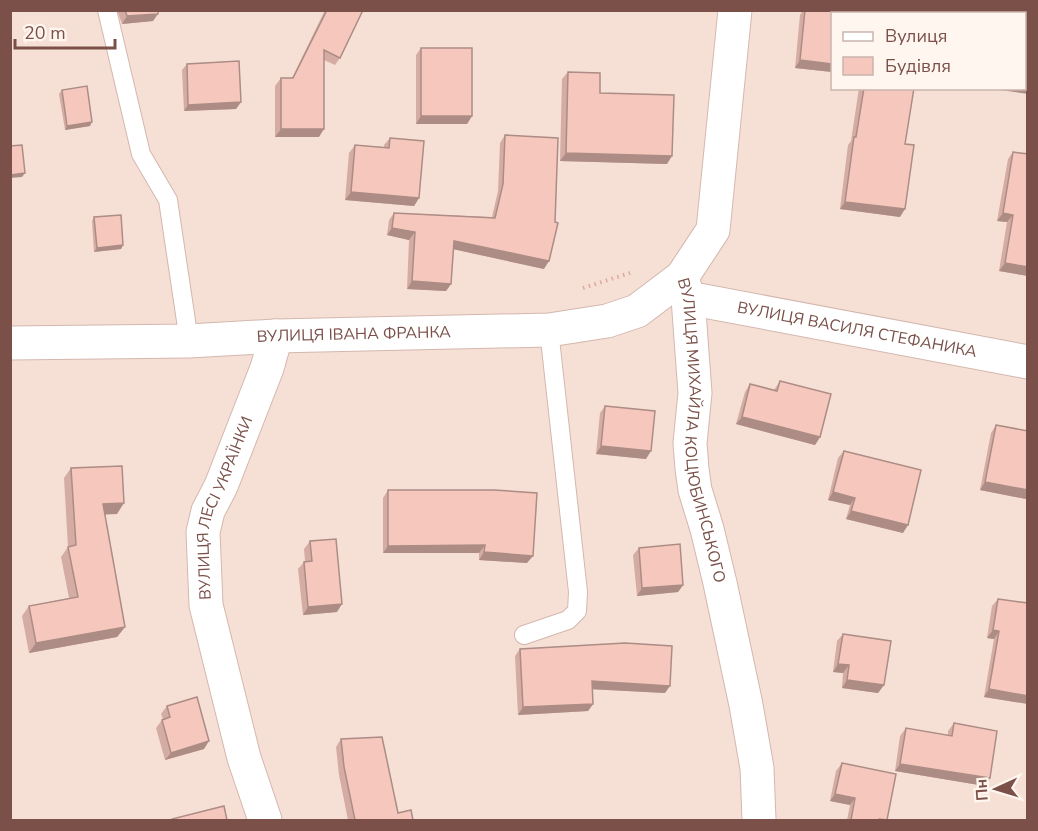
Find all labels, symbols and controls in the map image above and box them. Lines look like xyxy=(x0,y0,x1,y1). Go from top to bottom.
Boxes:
scale bar xyxy=(15,12,116,50)
legend xyxy=(831,12,1026,90)
text: 20 m xyxy=(24,21,66,45)
text: Вулиця xyxy=(885,24,947,48)
text: Будівля xyxy=(885,54,951,78)
street label: ВУЛИЦЯ МИХАЙЛА КОЦЮБИНСЬКОГО xyxy=(672,275,731,585)
street label: ВУЛИЦЯ ВАСИЛЯ СТЕФАНИКА xyxy=(735,296,979,363)
street label: ВУЛИЦЯ ІВАНА ФРАНКА xyxy=(256,321,452,348)
street label: ВУЛИЦЯ ЛЕСІ УКРАЇНКИ xyxy=(192,413,258,600)
north arrow xyxy=(966,759,1026,819)
text: Пн xyxy=(970,778,994,802)

